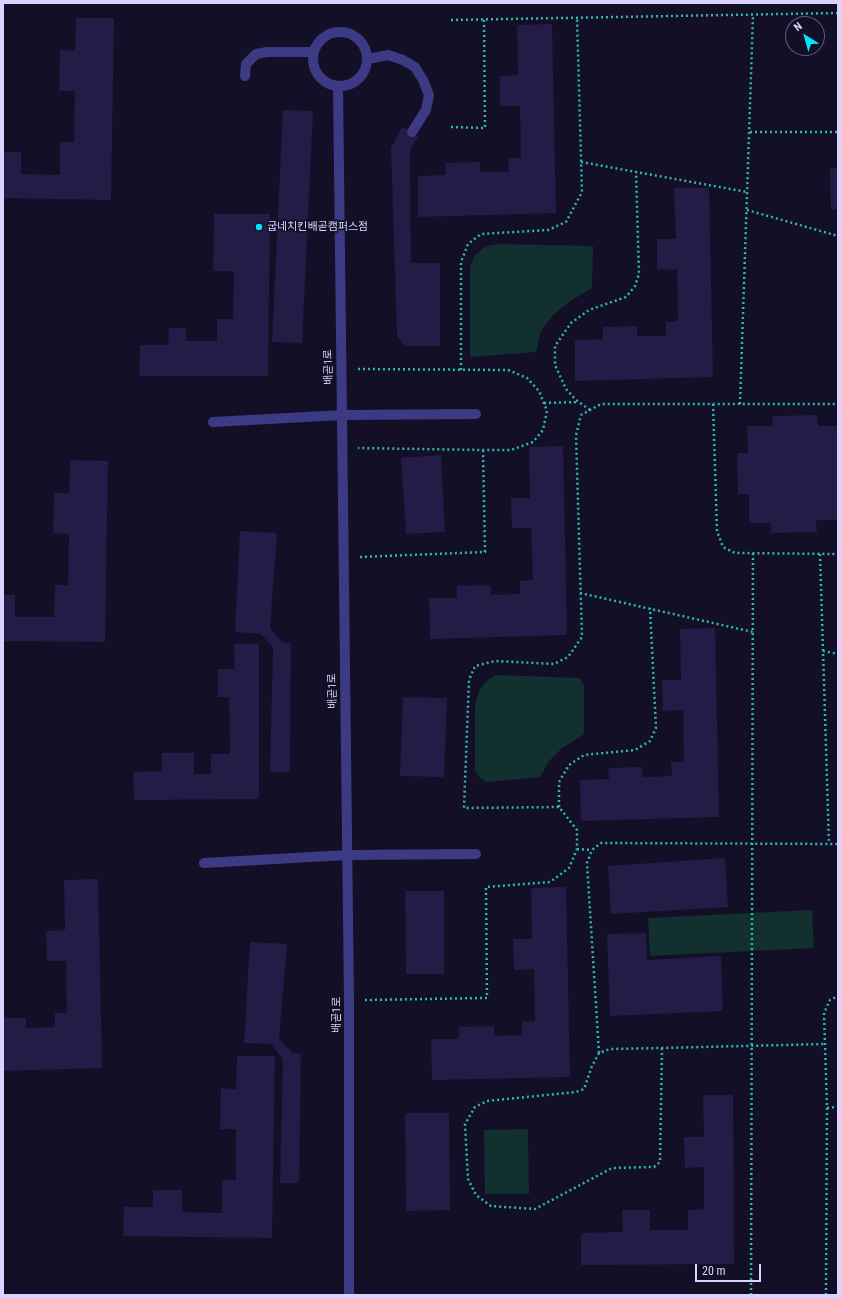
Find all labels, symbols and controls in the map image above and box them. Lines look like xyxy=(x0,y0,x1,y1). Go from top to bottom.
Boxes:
north arrow xyxy=(785,16,825,56)
text: N xyxy=(791,20,805,34)
place label: 굽네치킨배곧캠퍼스점 xyxy=(267,220,368,234)
marker: 굽네치킨배곧캠퍼스점 xyxy=(254,222,264,232)
street label: 배곧1로 xyxy=(322,349,336,385)
street label: 배곧1로 xyxy=(326,673,340,709)
street label: 배곧1로 xyxy=(330,997,344,1033)
scale bar xyxy=(697,1256,763,1282)
text: 20 m xyxy=(702,1264,726,1278)

